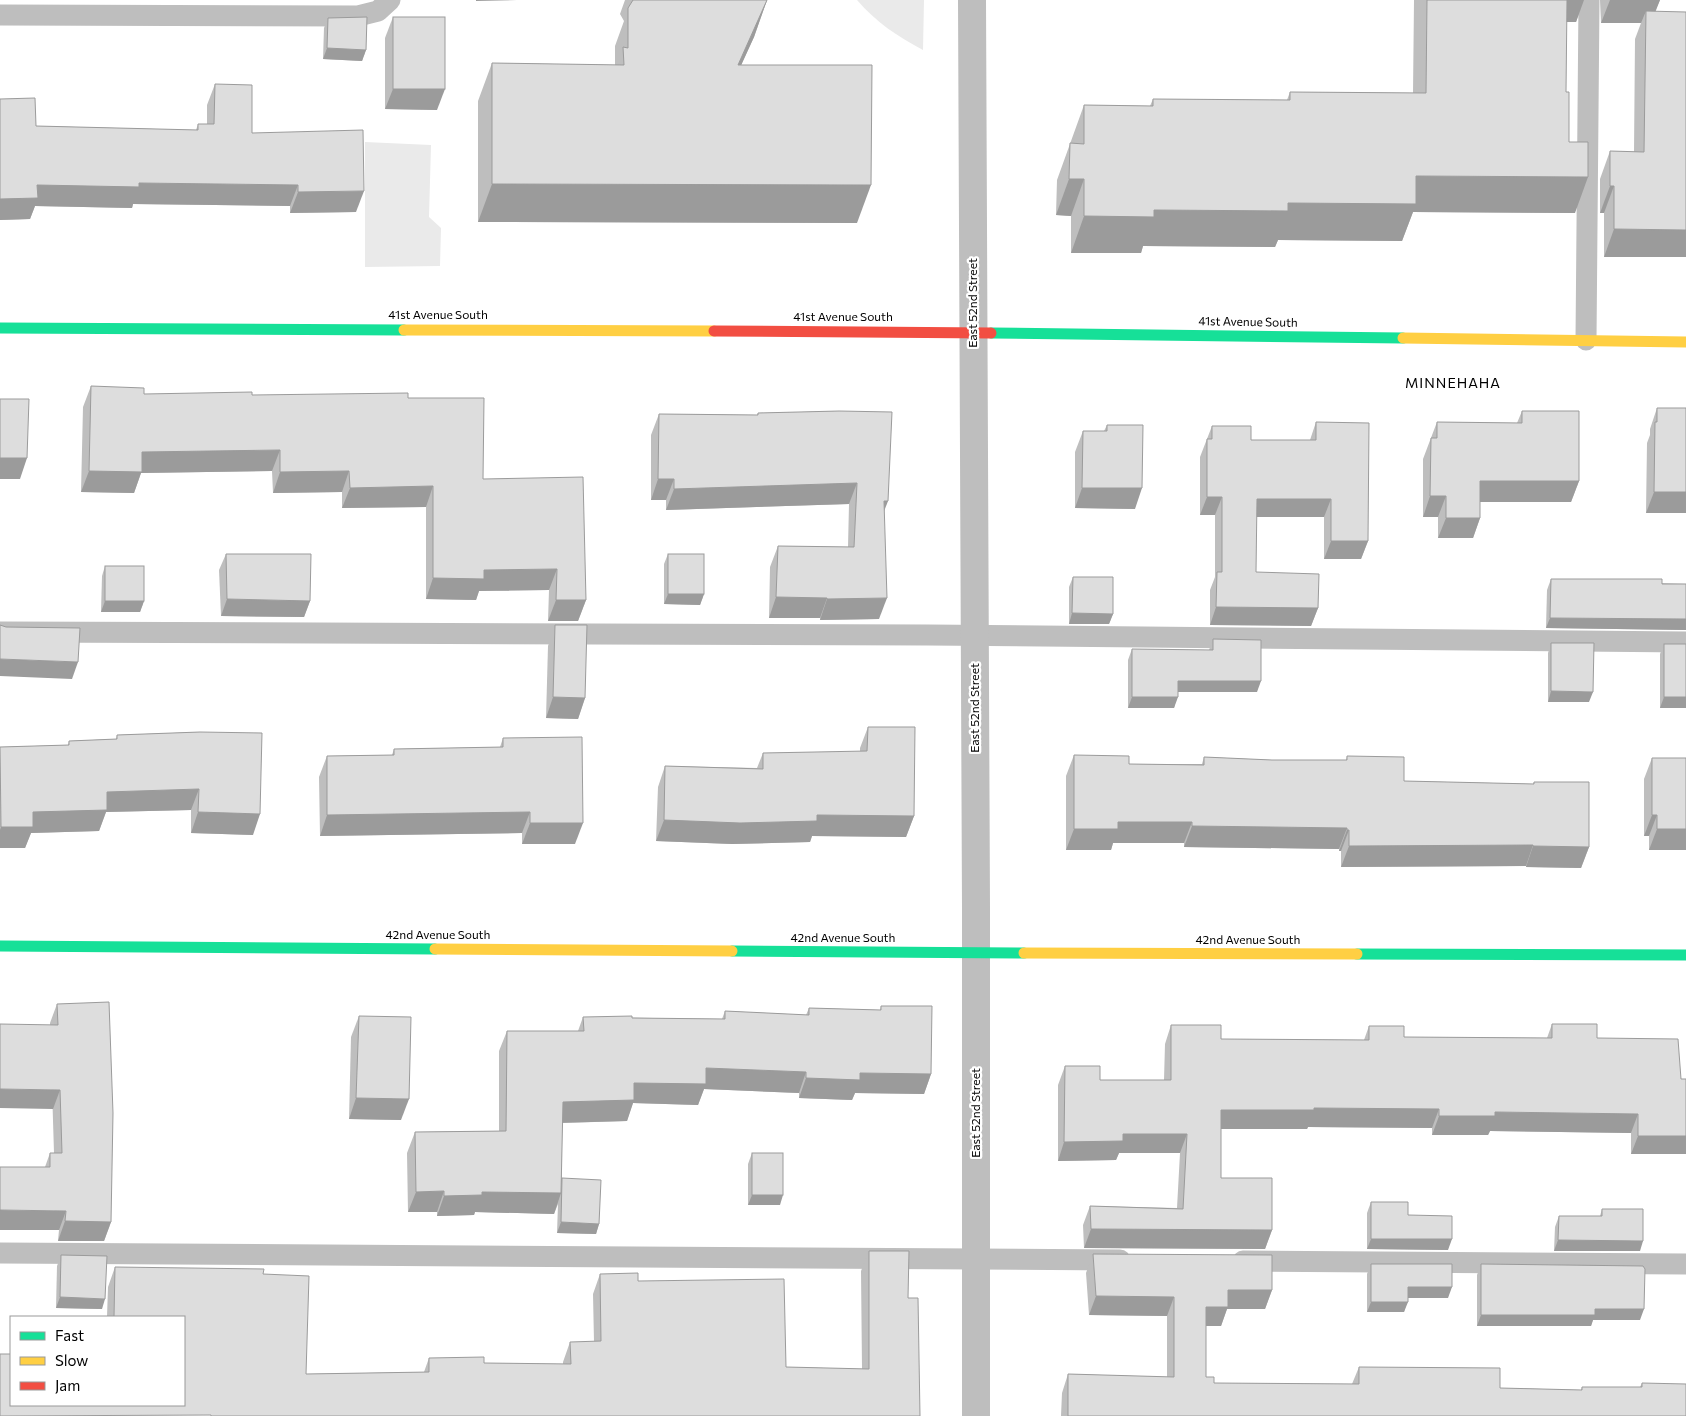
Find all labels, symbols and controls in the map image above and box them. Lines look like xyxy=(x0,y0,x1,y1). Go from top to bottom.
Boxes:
street label: East 52nd Street xyxy=(965,258,979,348)
street label: 41st Avenue South xyxy=(388,307,488,321)
street label: 41st Avenue South xyxy=(793,309,893,323)
street label: 41st Avenue South xyxy=(1198,313,1298,329)
district label: MINNEHAHA xyxy=(1405,374,1501,391)
street label: East 52nd Street xyxy=(967,663,981,753)
street label: 42nd Avenue South xyxy=(386,927,490,941)
street label: 42nd Avenue South xyxy=(791,930,895,944)
street label: 42nd Avenue South xyxy=(1196,932,1300,946)
street label: East 52nd Street xyxy=(968,1068,982,1158)
legend xyxy=(10,1316,185,1406)
text: Fast xyxy=(55,1326,84,1344)
text: Slow xyxy=(55,1351,88,1369)
text: Jam xyxy=(55,1376,80,1394)

